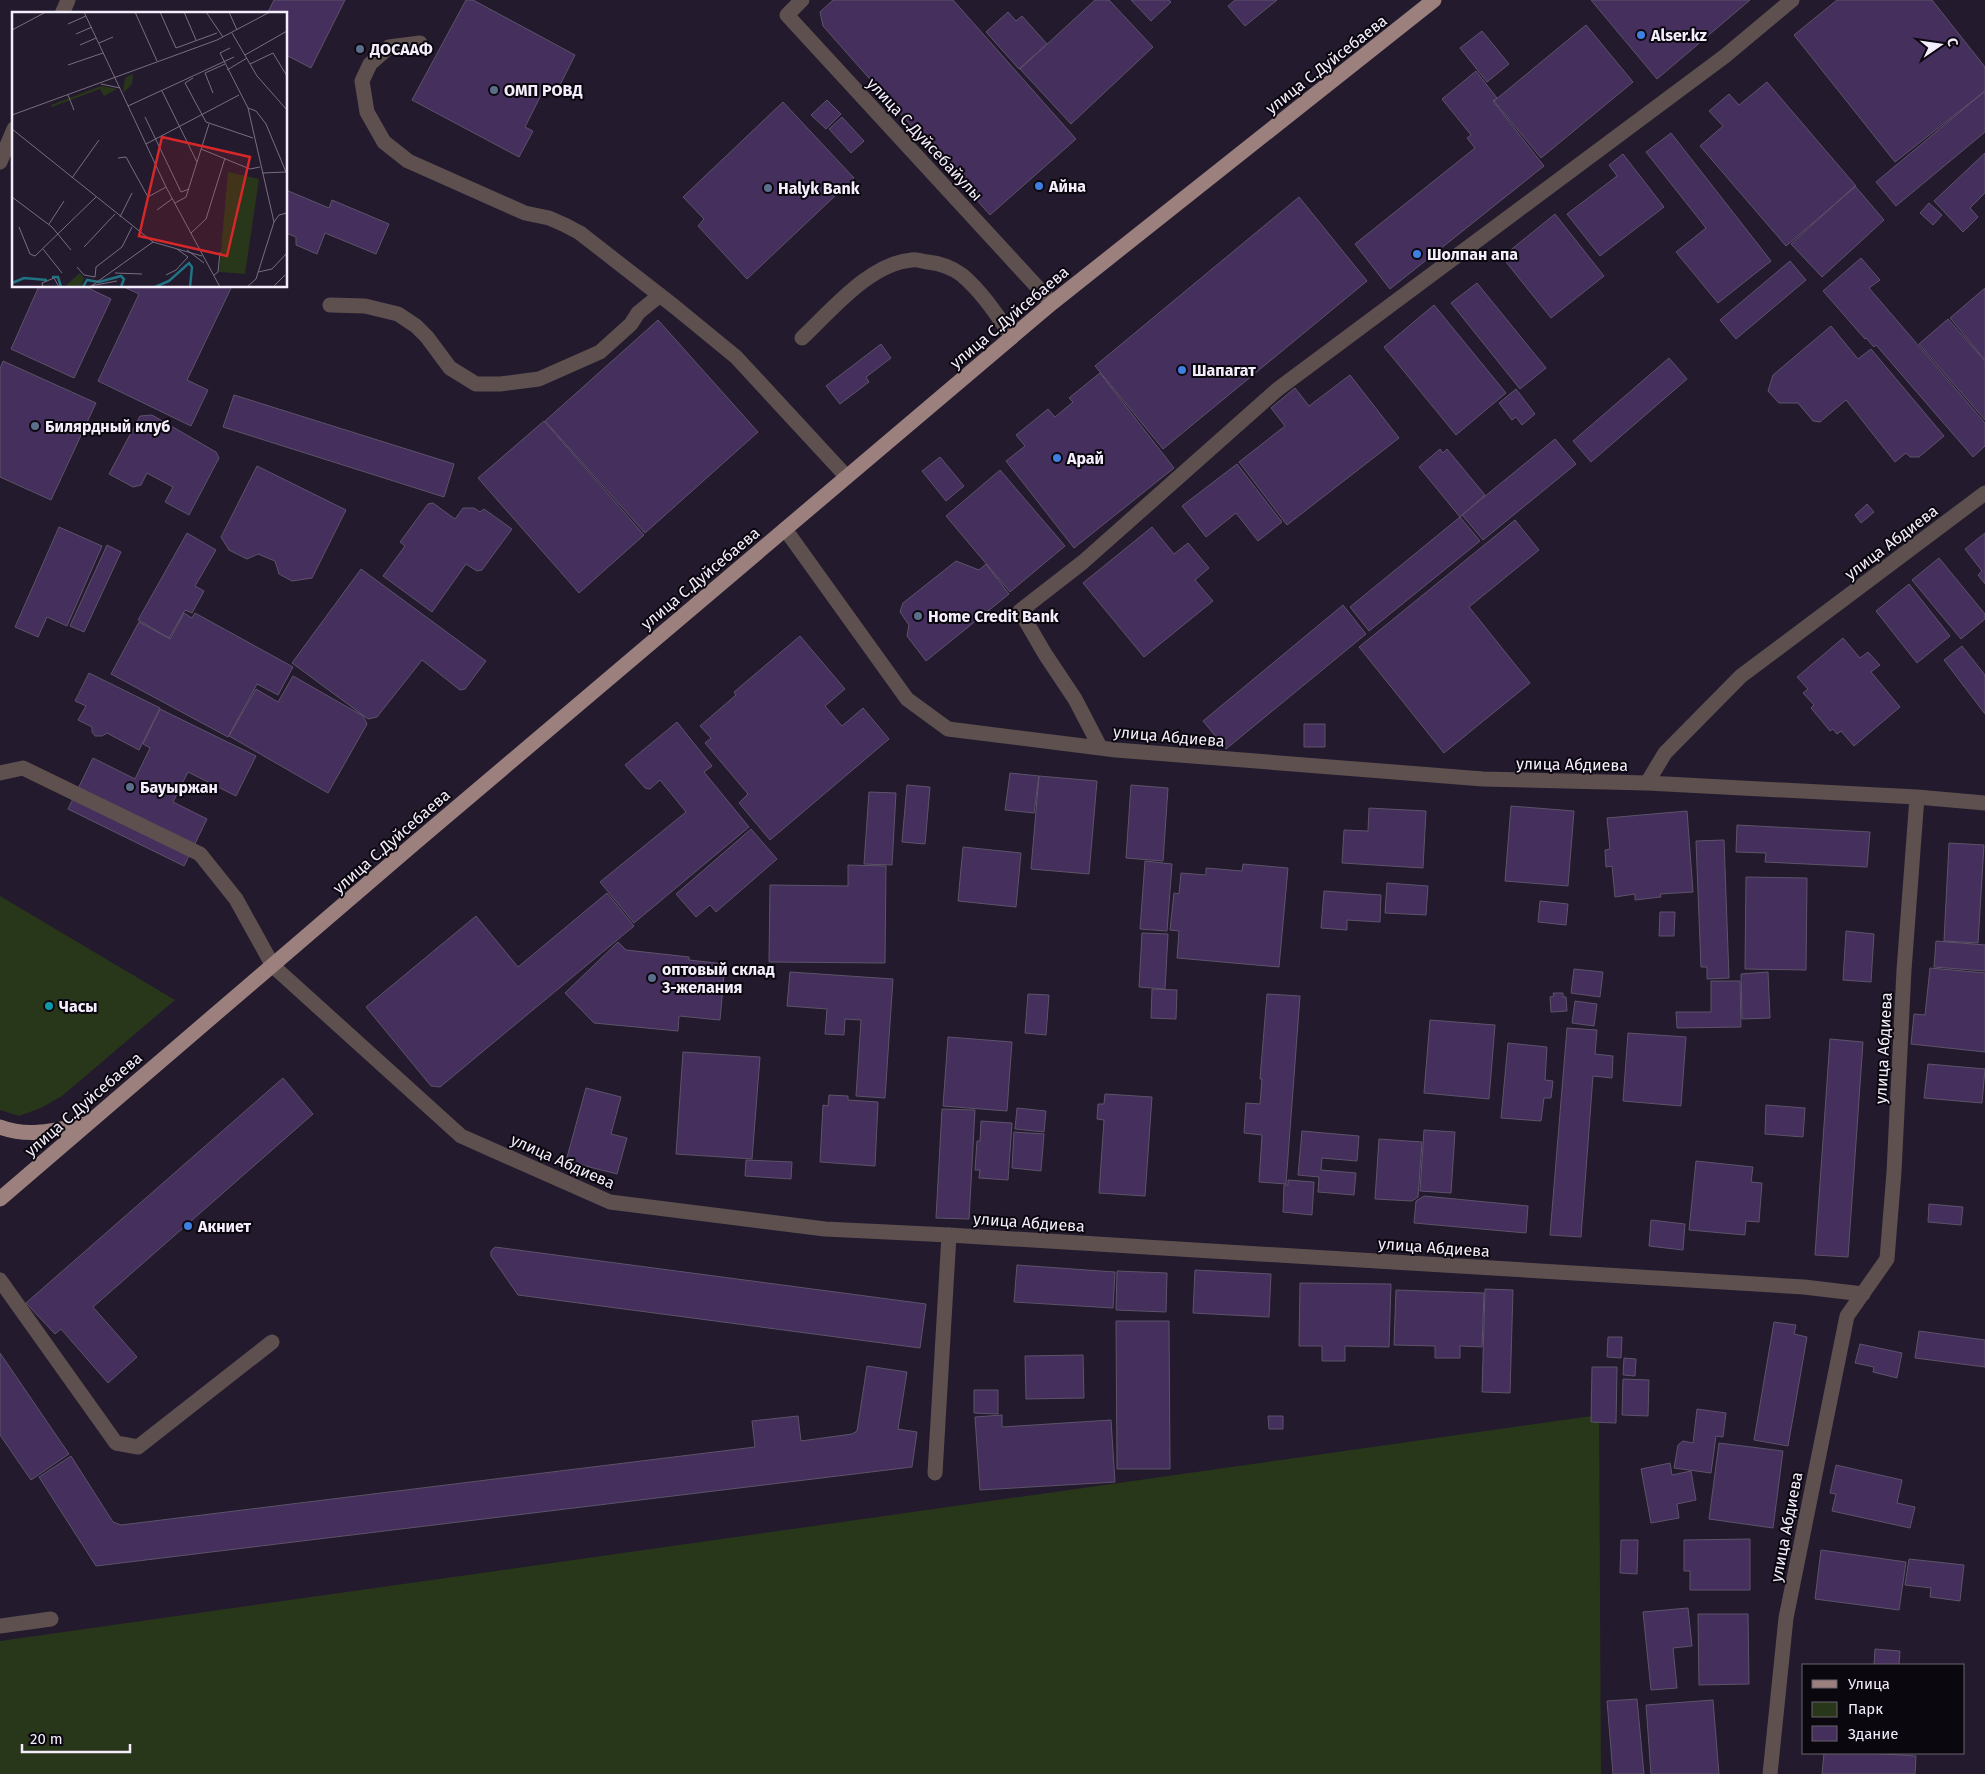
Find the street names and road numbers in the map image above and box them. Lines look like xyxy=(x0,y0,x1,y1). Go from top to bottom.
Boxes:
street label: улица С.Дуйсебаева xyxy=(1262,11,1391,118)
street label: улица С.Дуйсебайулы xyxy=(863,74,987,205)
street label: улица С.Дуйсебаева xyxy=(946,262,1073,373)
street label: улица Абдиева xyxy=(1841,501,1942,584)
street label: улица С.Дуйсебаева xyxy=(637,523,764,634)
street label: улица Абдиева xyxy=(1112,722,1226,751)
street label: улица Абдиева xyxy=(1516,754,1628,775)
street label: улица С.Дуйсебаева xyxy=(329,785,454,897)
street label: улица Абдиева xyxy=(1871,992,1896,1104)
street label: улица С.Дуйсебаева xyxy=(21,1048,146,1160)
street label: улица Абдиева xyxy=(508,1130,618,1193)
street label: улица Абдиева xyxy=(972,1209,1085,1236)
street label: улица Абдиева xyxy=(1377,1234,1490,1261)
street label: улица Абдиева xyxy=(1766,1470,1806,1584)

